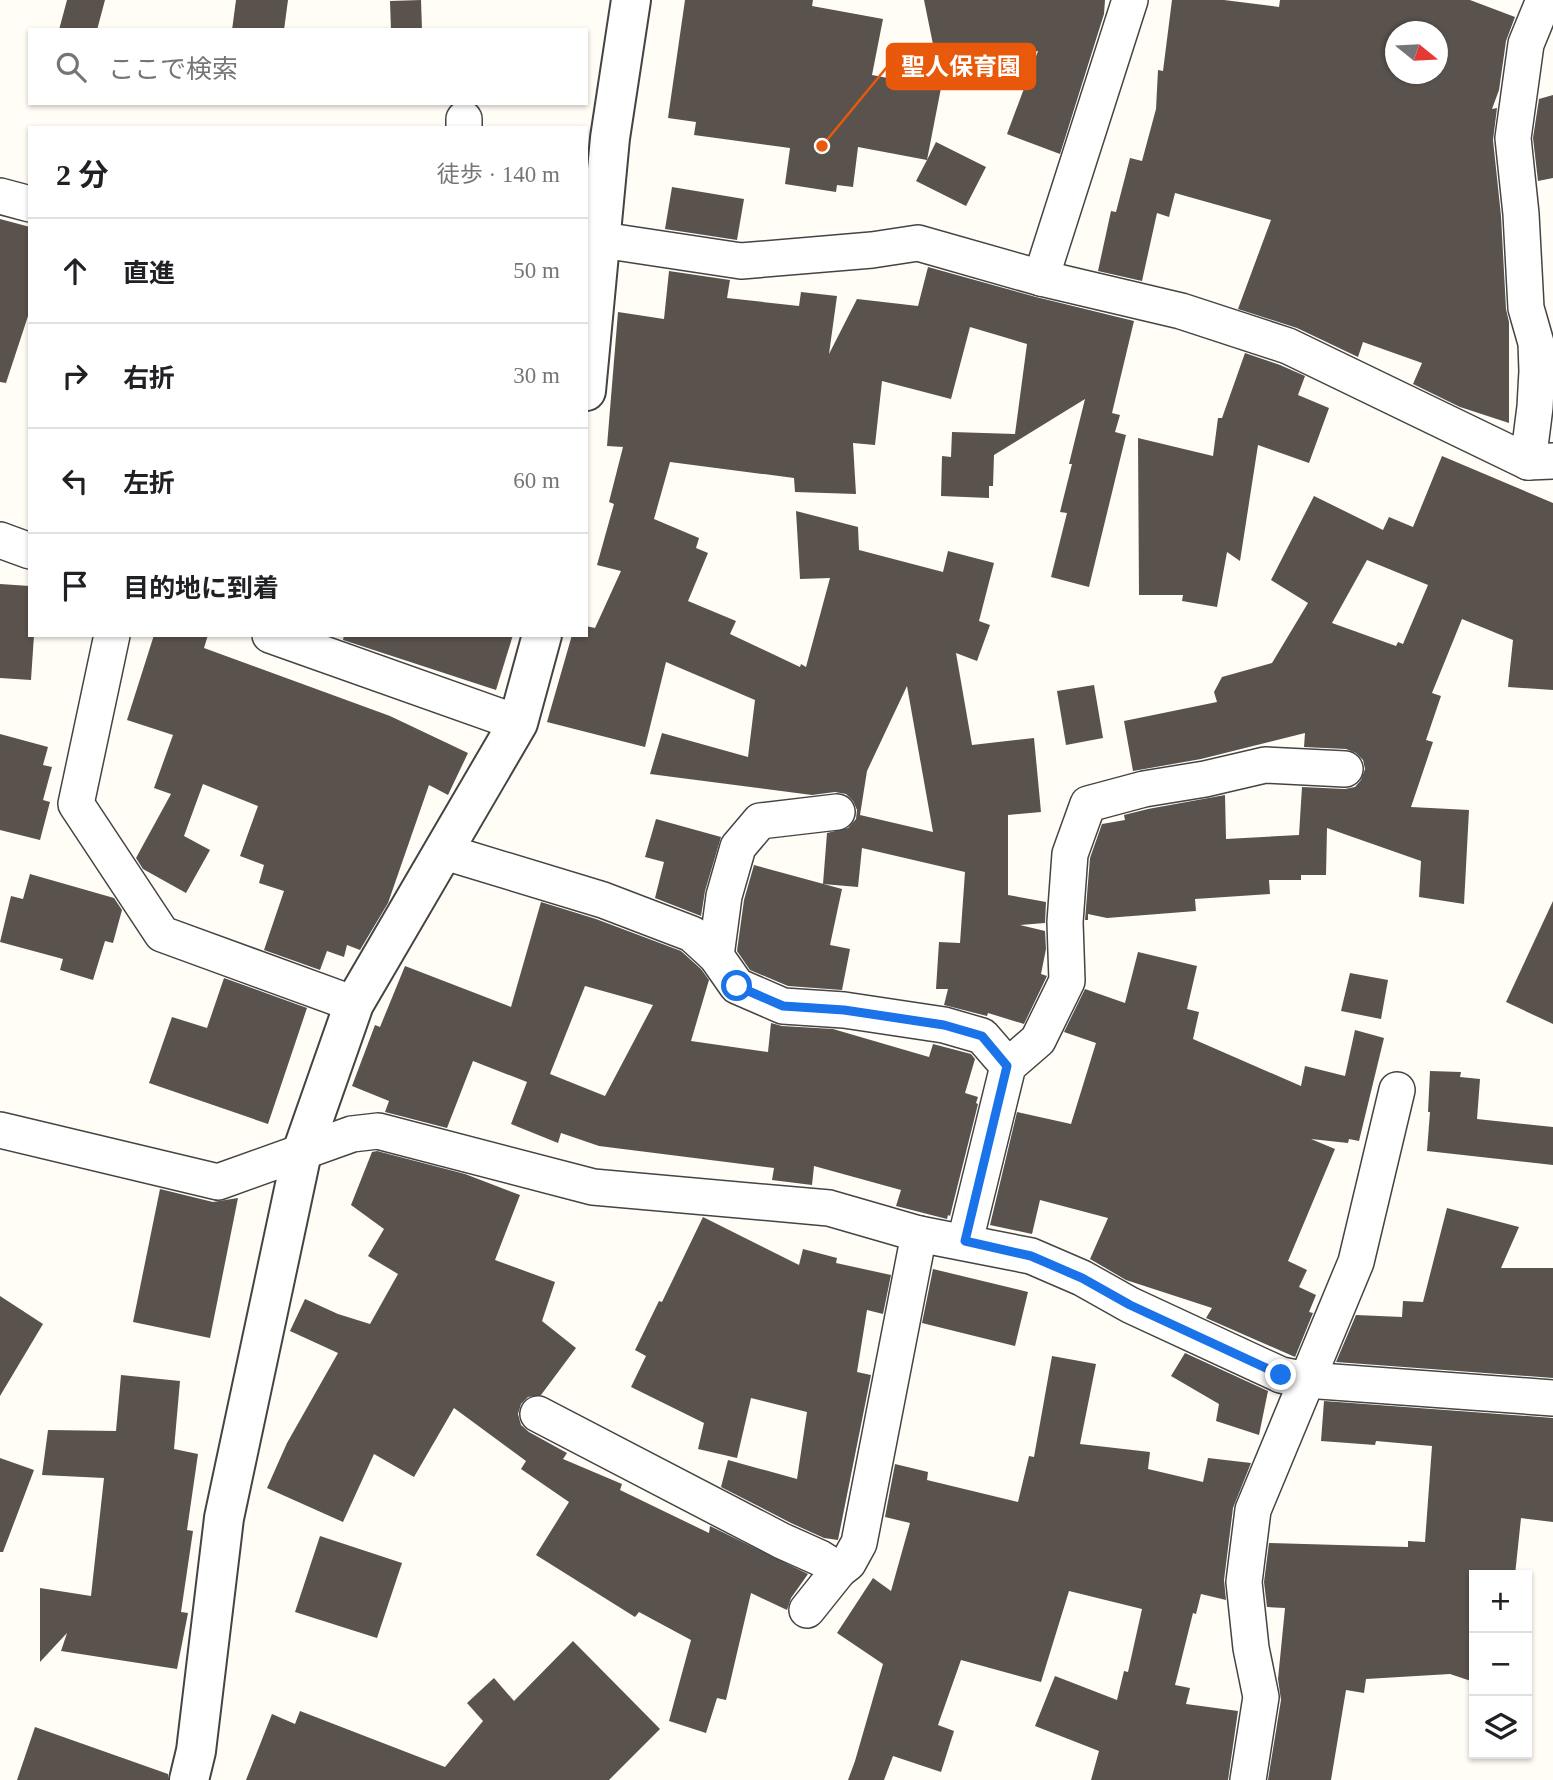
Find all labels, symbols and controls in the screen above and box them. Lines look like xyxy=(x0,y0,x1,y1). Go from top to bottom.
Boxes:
north arrow xyxy=(1385,21,1448,84)
search box xyxy=(28,28,588,105)
callout: 聖人保育園 xyxy=(887,44,1035,89)
icon: search xyxy=(52,48,90,86)
text: 聖人保育園 xyxy=(901,54,1021,80)
text: ここで検索 xyxy=(108,55,238,84)
text: 2 分 xyxy=(56,158,109,191)
text: 徒歩 · 140 m xyxy=(437,162,560,187)
icon: ahead xyxy=(56,252,94,290)
text: 50 m xyxy=(513,258,560,283)
text: 直進 xyxy=(123,259,175,288)
icon: right xyxy=(56,357,94,395)
text: 30 m xyxy=(513,363,560,388)
text: 右折 xyxy=(123,364,175,393)
icon: left xyxy=(56,462,94,500)
text: 60 m xyxy=(513,468,560,493)
text: 左折 xyxy=(123,469,175,498)
icon: arrive xyxy=(56,567,94,605)
text: 目的地に到着 xyxy=(123,574,279,603)
route start xyxy=(721,970,752,1001)
route end xyxy=(1265,1359,1296,1390)
map controls xyxy=(1469,1570,1532,1759)
button: + xyxy=(1469,1570,1532,1633)
button: − xyxy=(1469,1633,1532,1696)
button: layers xyxy=(1469,1696,1532,1759)

